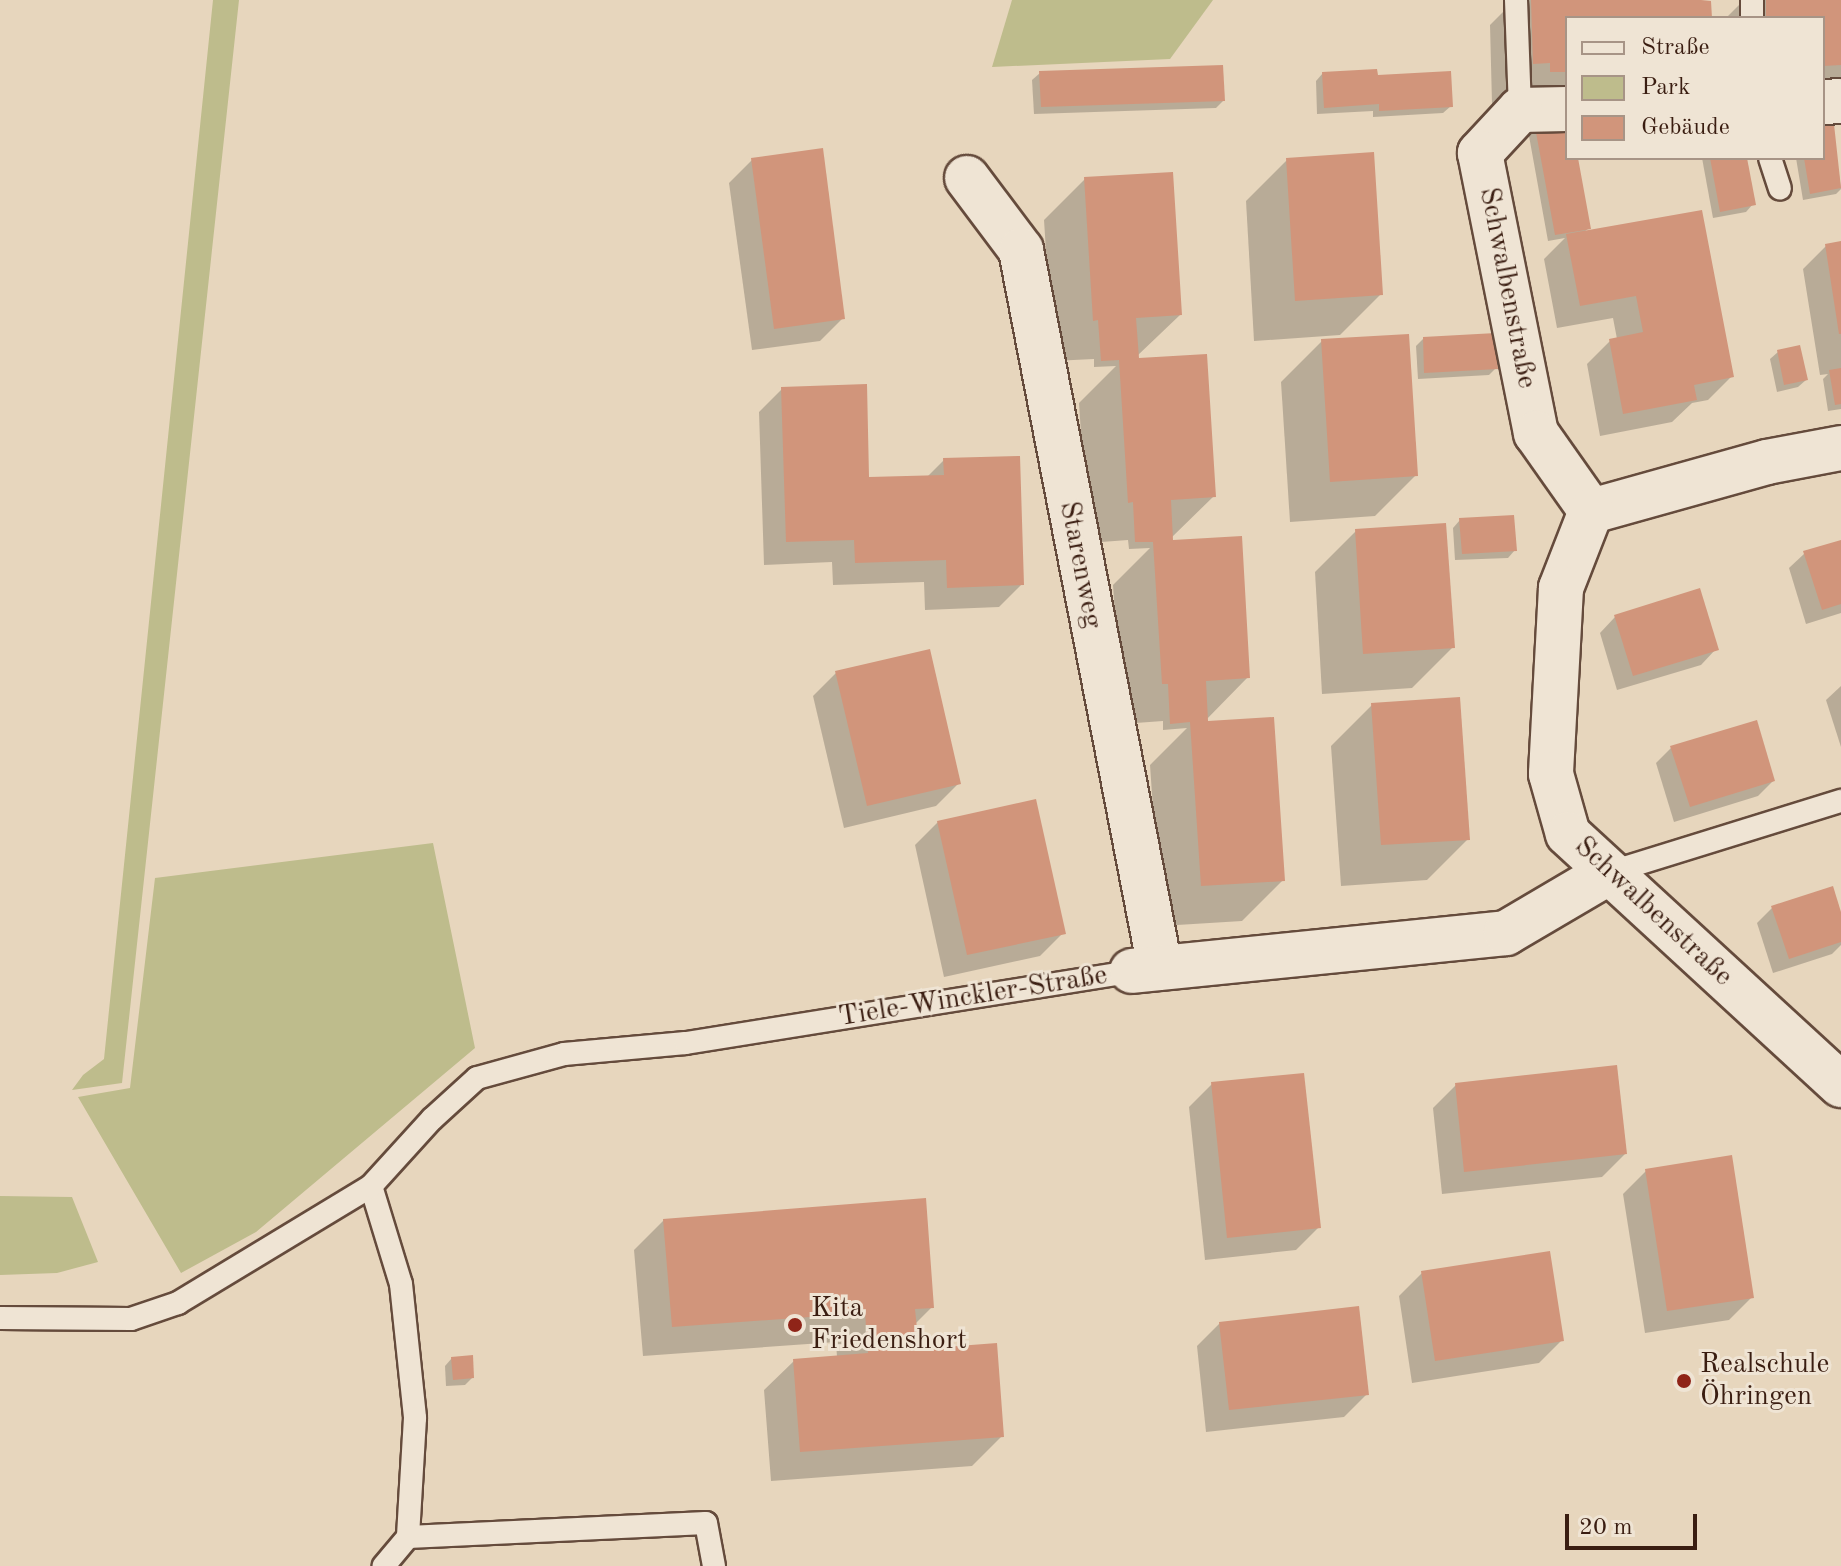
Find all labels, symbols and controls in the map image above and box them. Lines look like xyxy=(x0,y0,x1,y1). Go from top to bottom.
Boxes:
legend xyxy=(1565,16,1825,160)
text: Straße xyxy=(1641,36,1710,60)
text: Park xyxy=(1641,76,1690,100)
text: Gebäude xyxy=(1641,116,1730,140)
street label: Schwalbenstraße xyxy=(1471,185,1543,391)
street label: Starenweg xyxy=(1051,499,1109,631)
street label: Schwalbenstraße xyxy=(1567,830,1739,994)
street label: Tiele-Winckler-Straße xyxy=(836,959,1110,1035)
place label: Kita Friedenshort xyxy=(811,1292,967,1358)
marker: Kita Friedenshort xyxy=(786,1316,804,1334)
place label: Realschule Öhringen xyxy=(1700,1348,1829,1414)
marker: Realschule Öhringen xyxy=(1675,1372,1693,1390)
scale bar xyxy=(1569,1498,1701,1548)
text: 20 m xyxy=(1579,1516,1633,1540)

